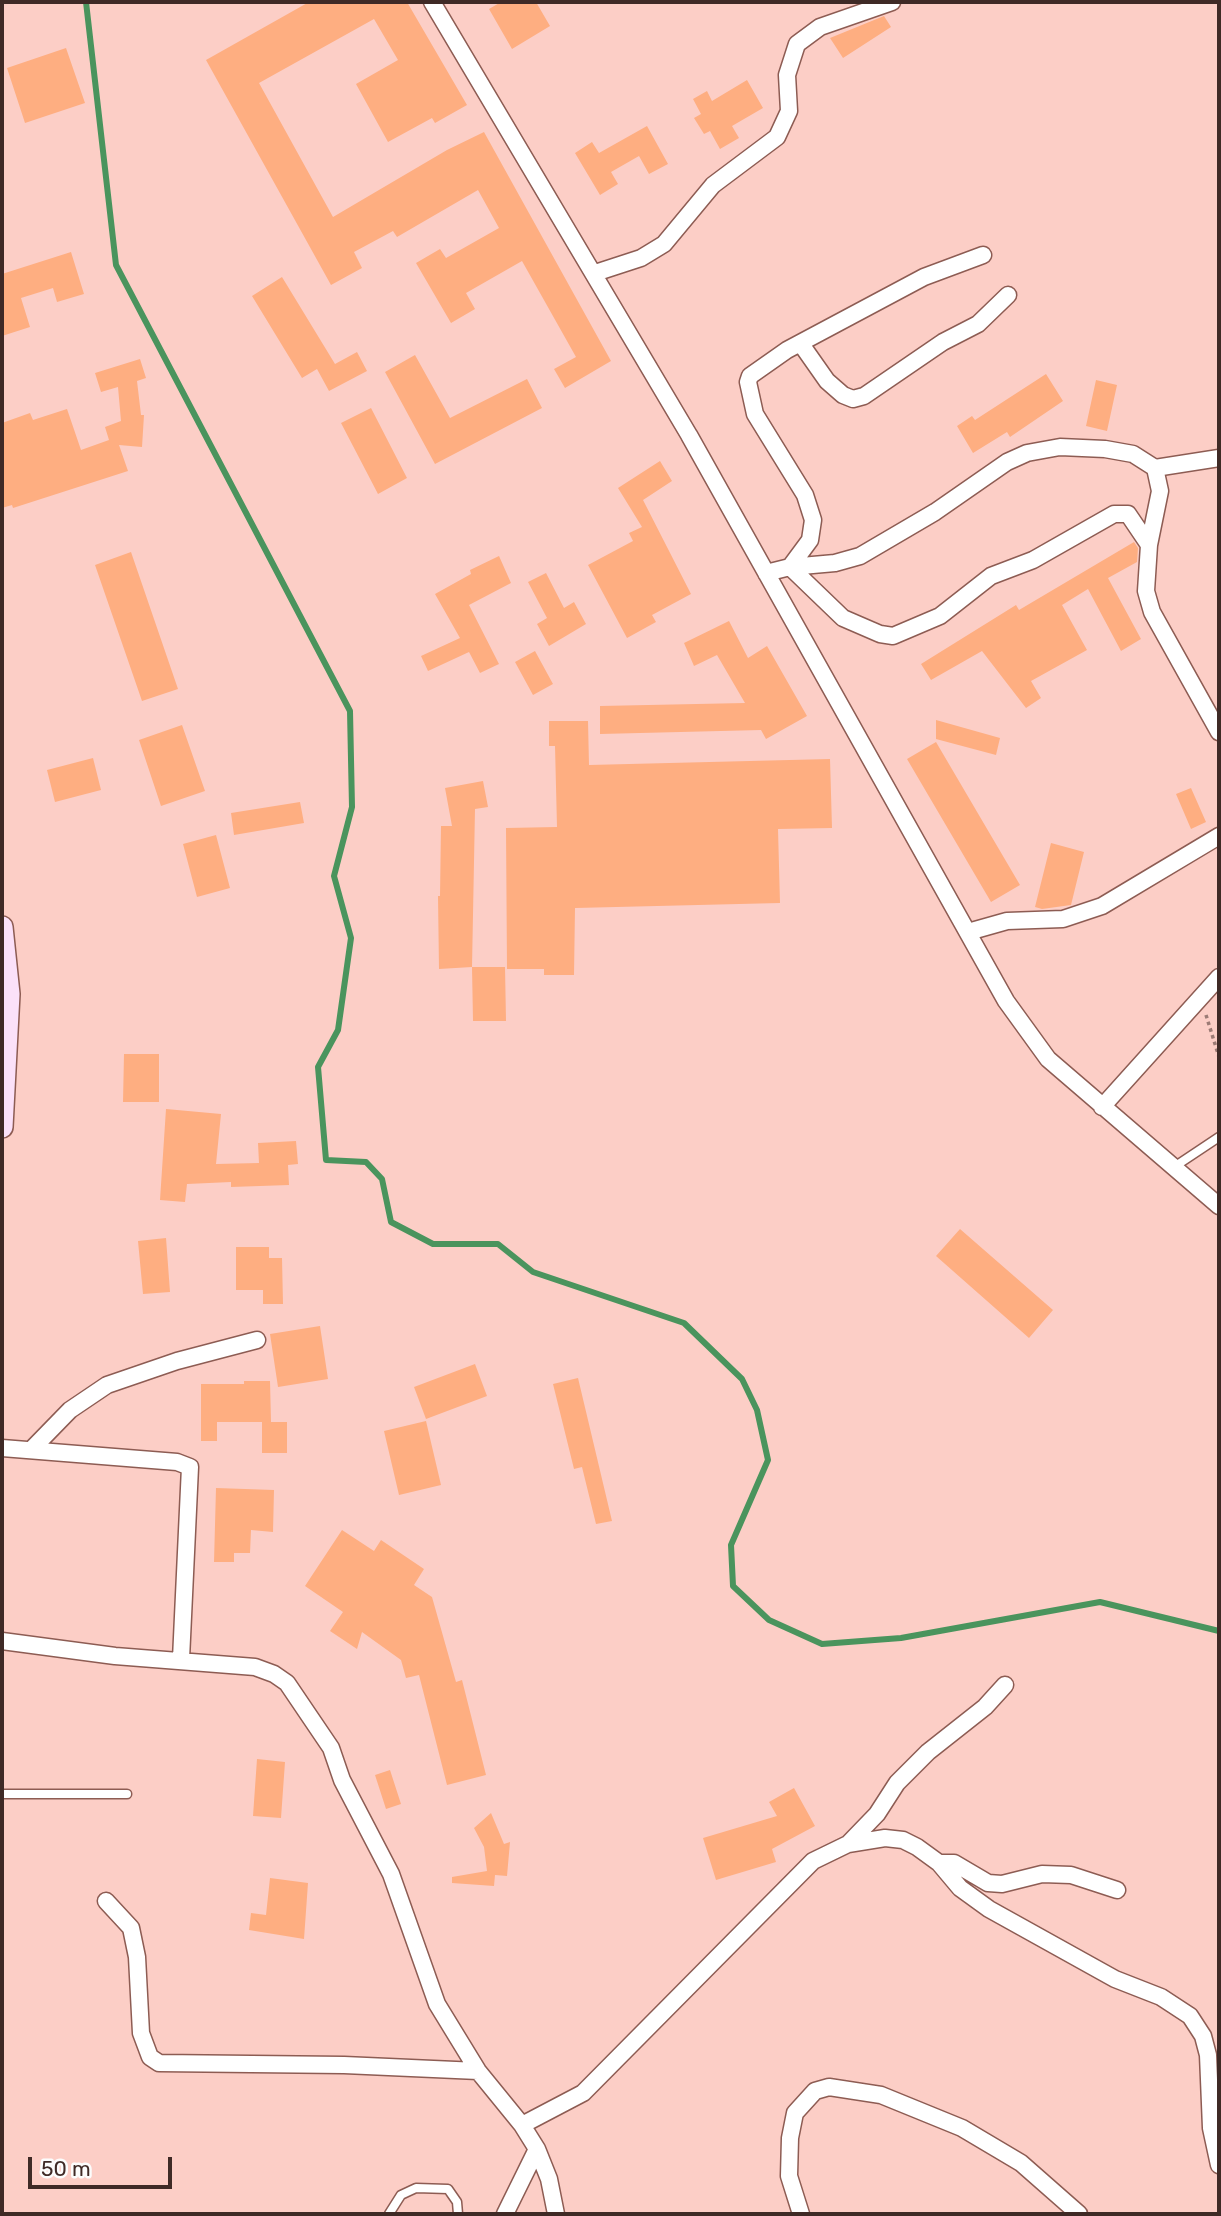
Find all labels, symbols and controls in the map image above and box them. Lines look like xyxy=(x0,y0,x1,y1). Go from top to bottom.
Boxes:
scale bar xyxy=(32,2142,175,2186)
text: 50 m xyxy=(41,2156,91,2181)

